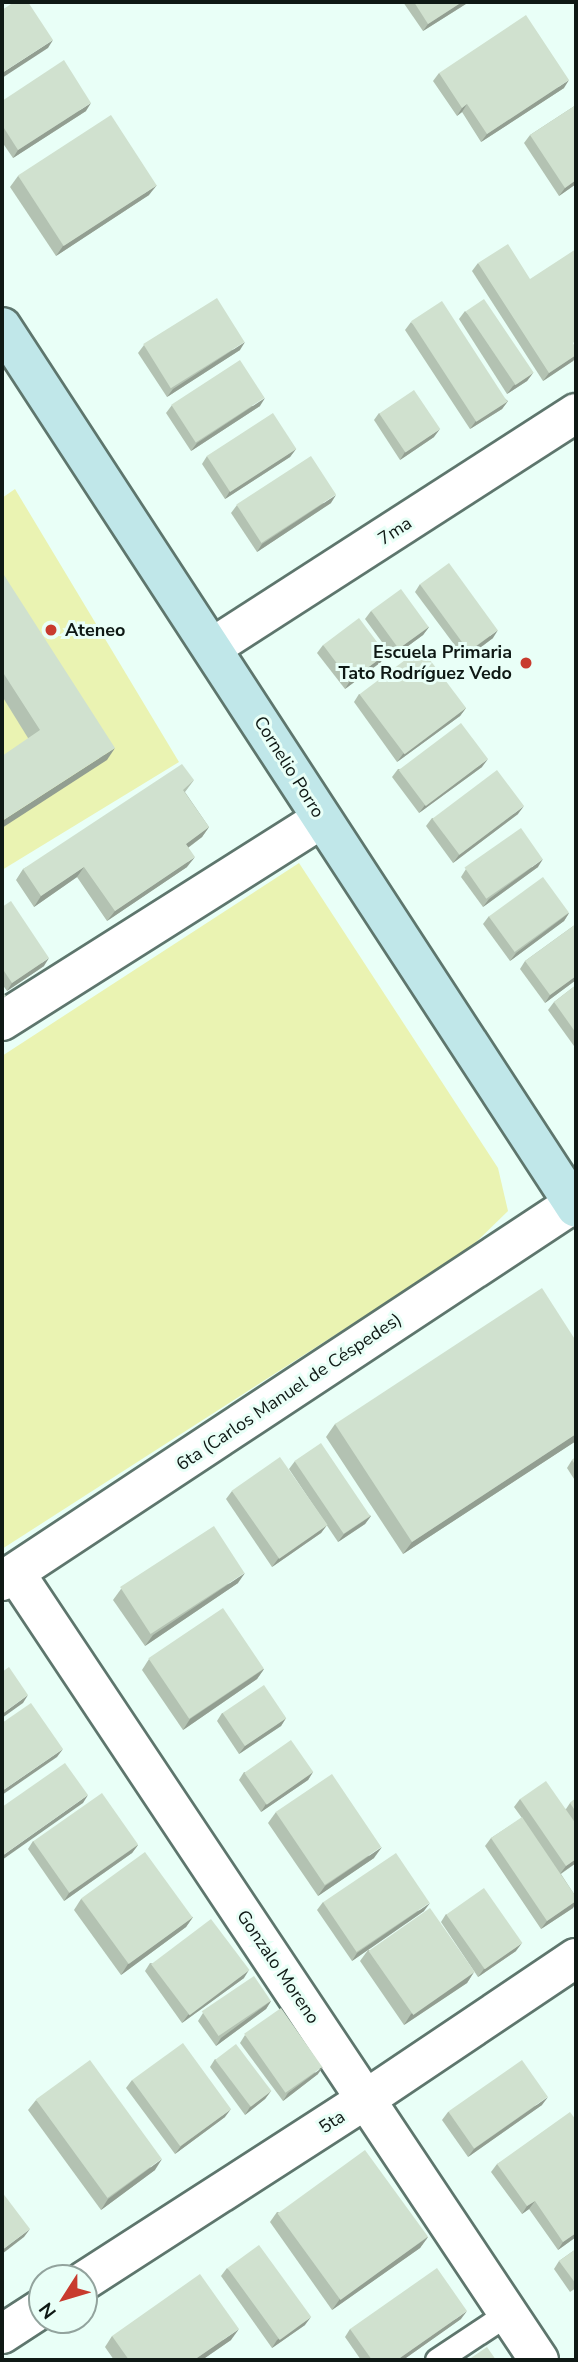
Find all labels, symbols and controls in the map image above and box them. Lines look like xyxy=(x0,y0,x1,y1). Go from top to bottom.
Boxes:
street label: 7ma xyxy=(374,512,416,550)
place label: Ateneo xyxy=(65,619,125,641)
marker: Ateneo xyxy=(43,622,59,638)
place label: Escuela Primaria Tato Rodríguez Vedo xyxy=(338,642,512,684)
marker: Escuela Primaria Tato Rodríguez Vedo xyxy=(518,655,534,671)
street label: Cornelio Porro xyxy=(249,712,329,822)
street label: 6ta (Carlos Manuel de Céspedes) xyxy=(172,1308,406,1476)
street label: Gonzalo Moreno xyxy=(232,1906,324,2028)
street label: 5ta xyxy=(315,2106,349,2138)
north arrow xyxy=(28,2264,98,2334)
text: N xyxy=(33,2297,62,2324)

